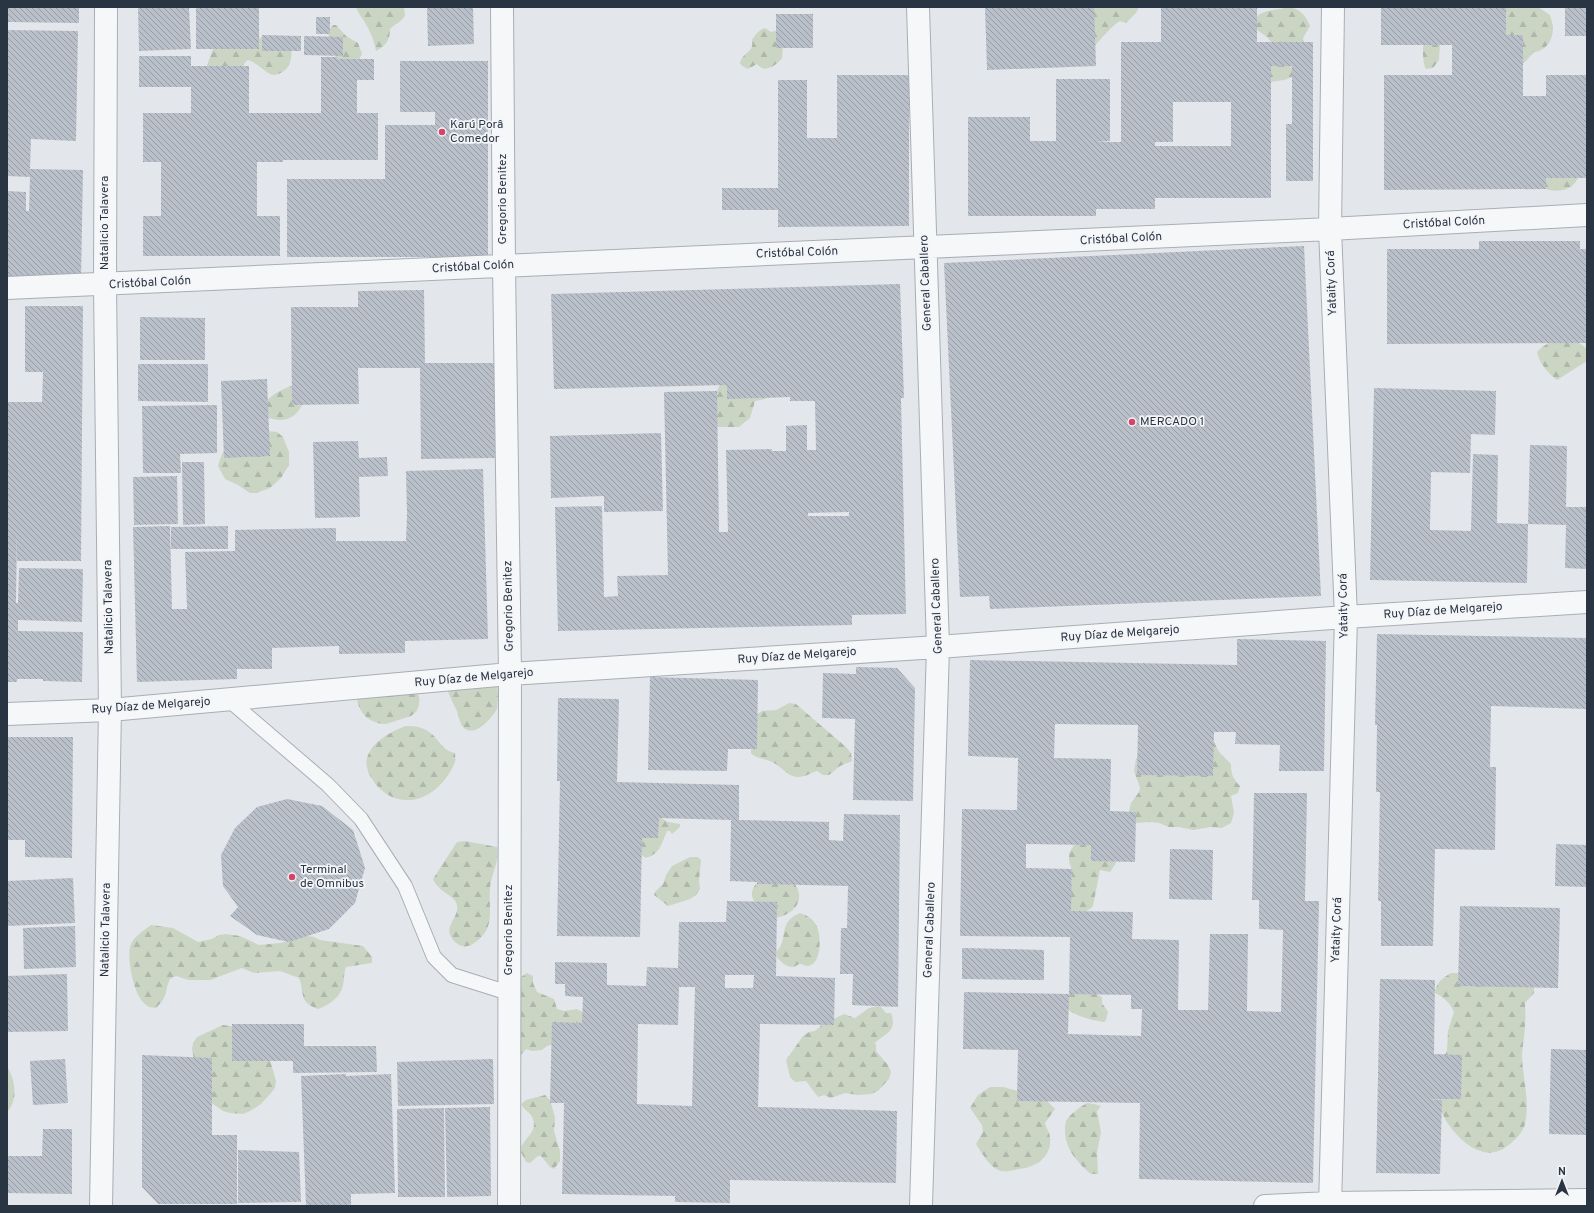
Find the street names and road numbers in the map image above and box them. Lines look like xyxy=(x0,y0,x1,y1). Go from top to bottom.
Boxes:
street label: Gregorio Benitez xyxy=(495,154,511,244)
street label: Natalicio Talavera xyxy=(97,176,113,270)
street label: Cristóbal Colón xyxy=(1402,213,1486,233)
street label: Cristóbal Colón xyxy=(1079,229,1163,249)
street label: General Caballero xyxy=(916,234,936,331)
street label: Cristóbal Colón xyxy=(756,244,838,262)
street label: Yataity Corá xyxy=(1323,250,1341,316)
street label: Cristóbal Colón xyxy=(431,257,515,277)
street label: Cristóbal Colón xyxy=(108,273,192,293)
street label: General Caballero xyxy=(927,557,947,654)
street label: Natalicio Talavera xyxy=(100,560,118,654)
street label: Gregorio Benitez xyxy=(500,560,518,652)
street label: Yataity Corá xyxy=(1335,573,1353,639)
street label: Ruy Díaz de Melgarejo xyxy=(1383,599,1503,623)
street label: Ruy Díaz de Melgarejo xyxy=(1060,622,1180,646)
street label: Ruy Díaz de Melgarejo xyxy=(737,644,857,668)
street label: Ruy Díaz de Melgarejo xyxy=(414,665,534,691)
street label: Ruy Díaz de Melgarejo xyxy=(91,694,211,718)
street label: General Caballero xyxy=(920,881,940,978)
street label: Natalicio Talavera xyxy=(97,883,115,977)
street label: Gregorio Benitez xyxy=(501,885,517,975)
street label: Yataity Corá xyxy=(1328,897,1346,963)

